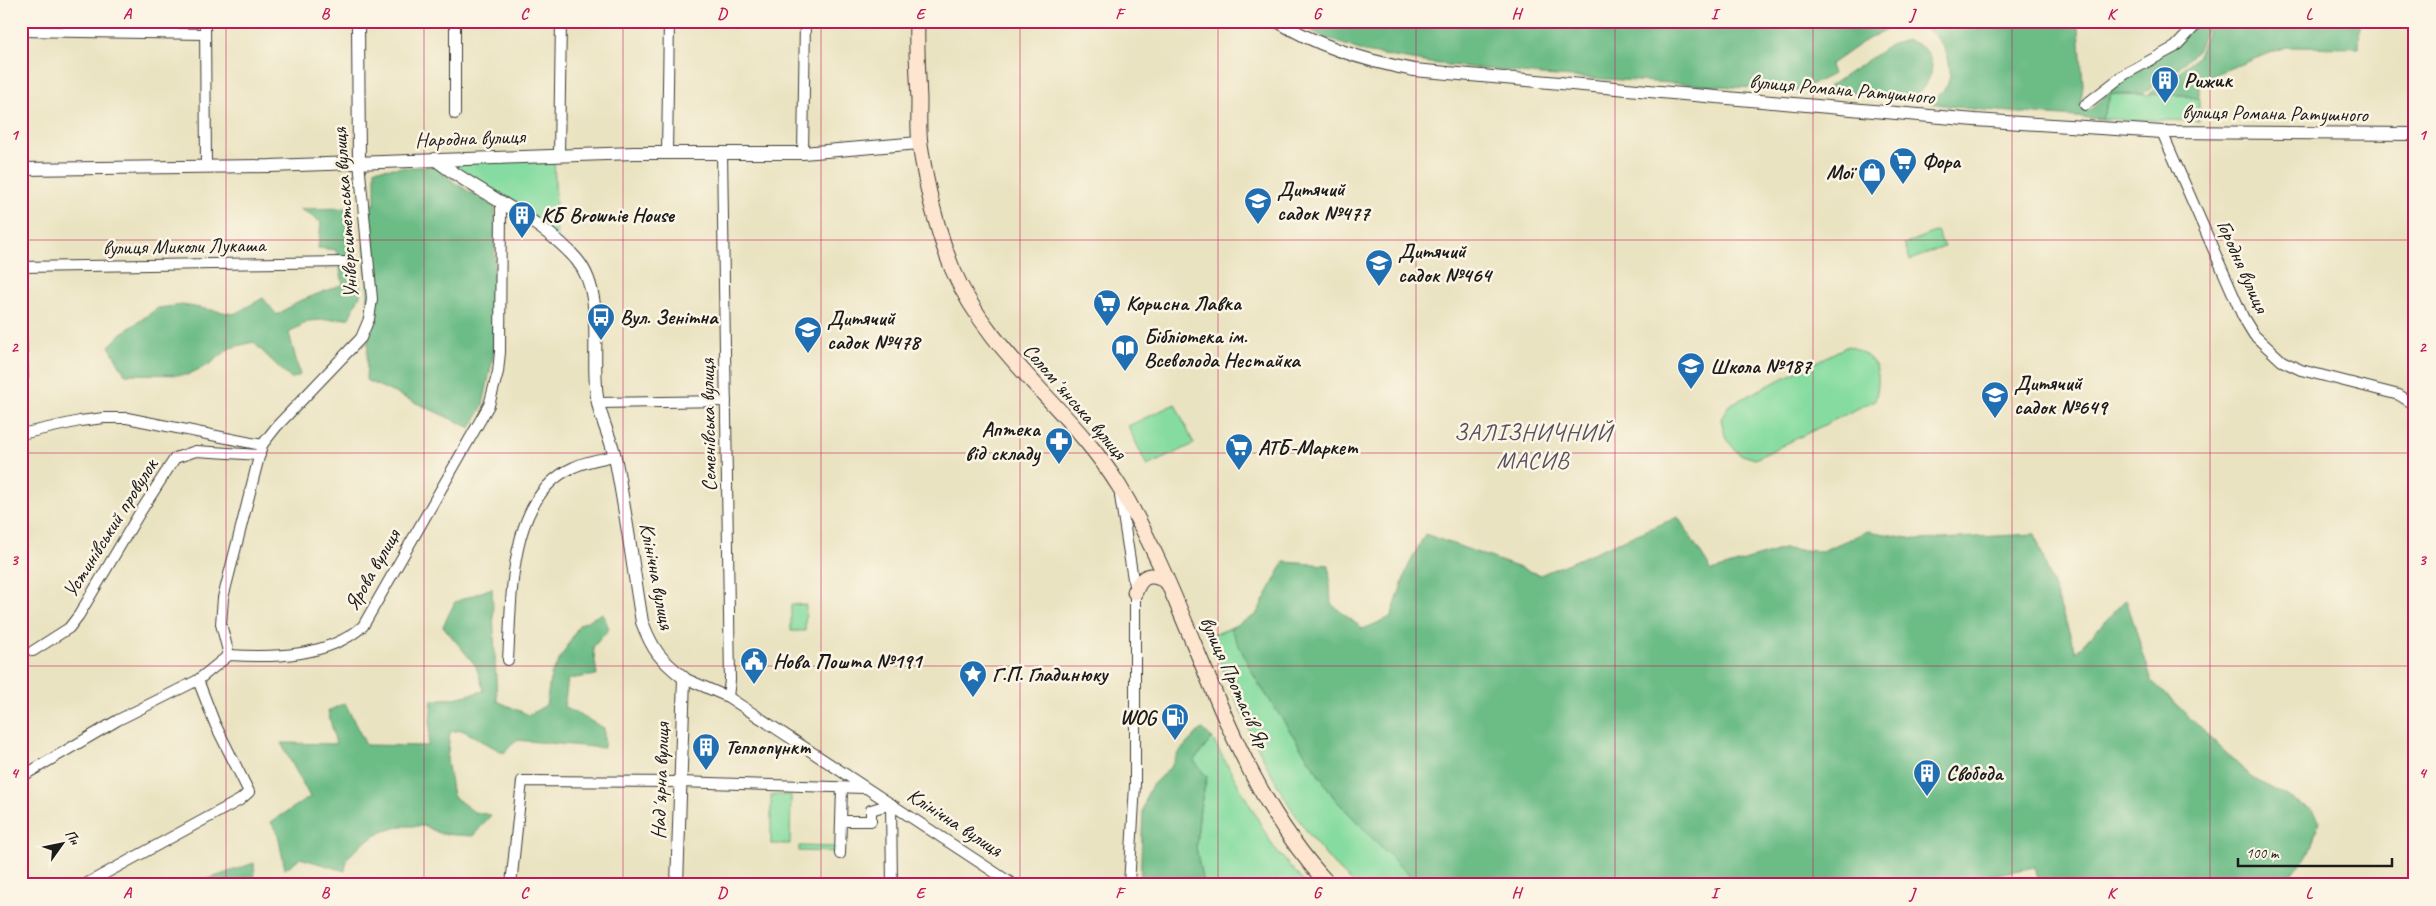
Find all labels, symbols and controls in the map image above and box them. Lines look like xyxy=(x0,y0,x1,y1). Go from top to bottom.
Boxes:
text: A xyxy=(123,4,133,24)
text: B xyxy=(321,4,331,24)
text: C xyxy=(520,4,530,24)
text: D xyxy=(717,4,728,24)
text: E xyxy=(916,4,927,24)
text: F xyxy=(1115,4,1126,24)
text: G xyxy=(1313,4,1323,24)
text: H xyxy=(1511,4,1523,24)
text: I xyxy=(1711,4,1721,24)
text: J xyxy=(1908,4,1917,24)
text: K xyxy=(2107,4,2119,24)
text: L xyxy=(2306,4,2314,24)
building icon: Рижик xyxy=(2150,65,2180,104)
place label: Рижик xyxy=(2184,67,2234,93)
street label: вулиця Романа Ратушного xyxy=(1748,68,1937,110)
street label: вулиця Романа Ратушного xyxy=(2182,98,2370,128)
street label: Народна вулиця xyxy=(415,123,527,153)
text: 1 xyxy=(10,125,19,145)
street label: Університетська вулиця xyxy=(326,125,364,299)
text: 1 xyxy=(2418,125,2427,145)
supermarket icon: Фора xyxy=(1888,146,1918,185)
place label: Фора xyxy=(1922,148,1962,174)
shop icon: Мої xyxy=(1857,157,1887,196)
place label: Мої xyxy=(1826,159,1858,185)
place label: Дитячий садок №477 xyxy=(1277,176,1372,226)
school or university icon: Дитячий садок №477 xyxy=(1243,186,1273,225)
building icon: КБ Brownie House xyxy=(507,200,537,239)
place label: КБ Brownie House xyxy=(541,202,676,228)
street label: Городня вулиця xyxy=(2211,216,2276,318)
street label: вулиця Миколи Лукаша xyxy=(102,232,268,260)
place label: Дитячий садок №464 xyxy=(1398,238,1493,288)
school or university icon: Дитячий садок №464 xyxy=(1364,248,1394,287)
supermarket icon: Корисна Лавка xyxy=(1092,288,1122,327)
place label: Корисна Лавка xyxy=(1126,290,1243,316)
bus stop icon: Вул. Зенітна xyxy=(586,302,616,341)
place label: Вул. Зенітна xyxy=(620,304,719,330)
place label: Дитячий садок №478 xyxy=(827,305,922,355)
school or university icon: Дитячий садок №478 xyxy=(793,315,823,354)
place label: Бібліотека ім. Всеволода Нестайка xyxy=(1144,323,1301,373)
library icon: Бібліотека ім. Всеволода Нестайка xyxy=(1110,333,1140,372)
text: 2 xyxy=(10,337,19,357)
text: 2 xyxy=(2418,337,2427,357)
street label: Соломʼянська вулиця xyxy=(1018,338,1133,465)
school or university icon: Школа №187 xyxy=(1676,351,1706,390)
place label: Школа №187 xyxy=(1710,353,1813,379)
street label: Семенівська вулиця xyxy=(694,357,722,492)
place label: Дитячий садок №649 xyxy=(2014,370,2109,420)
school or university icon: Дитячий садок №649 xyxy=(1980,380,2010,419)
place label: Аптека від складу xyxy=(965,416,1042,467)
district label: ЗАЛІЗНИЧНИЙ МАСИВ xyxy=(1454,417,1615,475)
pharmacy icon: Аптека від складу xyxy=(1044,426,1074,465)
supermarket icon: АТБ-Маркет xyxy=(1224,432,1254,471)
place label: АТБ-Маркет xyxy=(1258,434,1359,460)
street label: Устинівський провулок xyxy=(57,452,164,602)
street label: Клінічна вулиця xyxy=(634,520,680,633)
street label: Ярова вулиця xyxy=(338,523,406,615)
text: 3 xyxy=(10,550,19,570)
text: 3 xyxy=(2418,550,2427,570)
street label: вулиця Протасів Яр xyxy=(1194,612,1276,753)
public building icon: Нова Пошта №191 xyxy=(739,646,769,685)
place label: Нова Пошта №191 xyxy=(773,648,924,674)
place icon: Г.П. Гладинюку xyxy=(958,659,988,698)
place label: Г.П. Гладинюку xyxy=(992,661,1109,687)
fuel station icon: WOG xyxy=(1160,702,1190,741)
place label: WOG xyxy=(1120,704,1158,730)
street label: Надʼярна вулиця xyxy=(645,721,675,840)
building icon: Теплопункт xyxy=(691,732,721,771)
place label: Теплопункт xyxy=(725,734,812,760)
building icon: Свобода xyxy=(1912,758,1942,797)
place label: Свобода xyxy=(1946,760,2004,786)
text: 4 xyxy=(10,763,19,783)
text: 4 xyxy=(2418,763,2427,783)
street label: Клінічна вулиця xyxy=(903,782,1009,863)
north arrow xyxy=(38,818,88,868)
text: Пн xyxy=(61,826,84,849)
scale bar xyxy=(2238,836,2392,868)
text: 100 m xyxy=(2246,844,2280,863)
text: A xyxy=(123,883,133,903)
text: B xyxy=(321,883,331,903)
text: C xyxy=(520,883,530,903)
text: D xyxy=(717,883,728,903)
text: E xyxy=(916,883,927,903)
text: F xyxy=(1115,883,1126,903)
text: G xyxy=(1313,883,1323,903)
text: H xyxy=(1511,883,1523,903)
text: I xyxy=(1711,883,1721,903)
text: J xyxy=(1908,883,1917,903)
text: K xyxy=(2107,883,2119,903)
text: L xyxy=(2306,883,2314,903)

